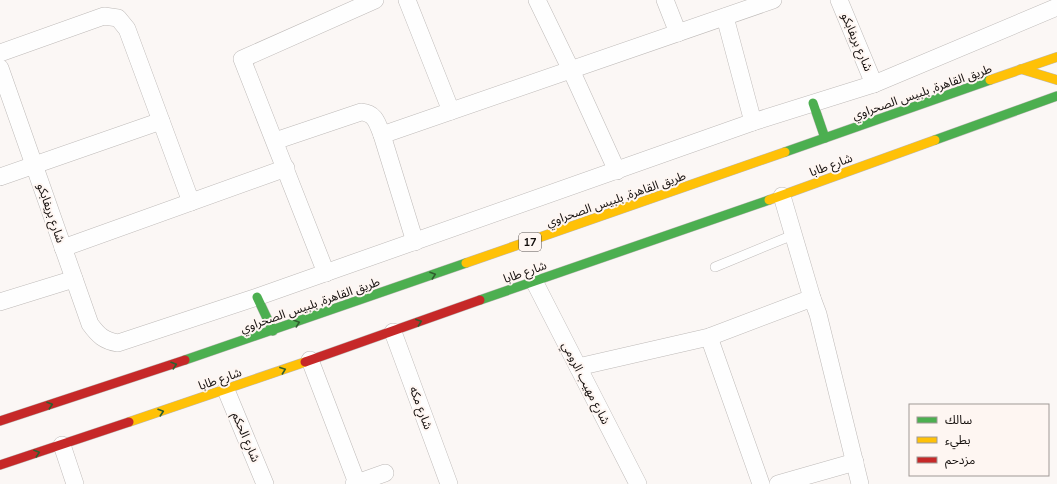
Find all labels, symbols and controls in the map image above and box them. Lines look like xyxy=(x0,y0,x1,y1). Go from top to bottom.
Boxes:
street label: شارع بريفابكو xyxy=(837,10,876,74)
street label: طريق القاهرة, بلبيس الصحراوي xyxy=(850,61,995,125)
street label: شارع طابا xyxy=(807,150,855,181)
street label: طريق القاهرة, بلبيس الصحراوي xyxy=(544,168,689,232)
street label: شارع بريفابكو xyxy=(32,181,69,245)
road number: 17 xyxy=(519,233,541,251)
street label: شارع طابا xyxy=(501,257,549,288)
one-way arrow xyxy=(430,272,437,280)
street label: طريق القاهرة, بلبيس الصحراوي xyxy=(238,274,383,338)
one-way arrow xyxy=(294,319,301,327)
one-way arrow xyxy=(416,319,423,327)
street label: شارع مهيب الرومي xyxy=(557,339,614,428)
one-way arrow xyxy=(171,361,178,370)
street label: شارع طابا xyxy=(196,364,244,395)
one-way arrow xyxy=(280,366,287,374)
street label: شارع مكه xyxy=(405,384,436,432)
one-way arrow xyxy=(47,401,54,410)
legend xyxy=(909,404,1049,476)
one-way arrow xyxy=(157,408,164,417)
street label: شارع الحكم xyxy=(227,410,264,465)
text: سالك xyxy=(945,412,972,428)
text: بطيء xyxy=(945,432,971,450)
one-way arrow xyxy=(33,449,40,458)
text: مزدحم xyxy=(945,452,975,469)

